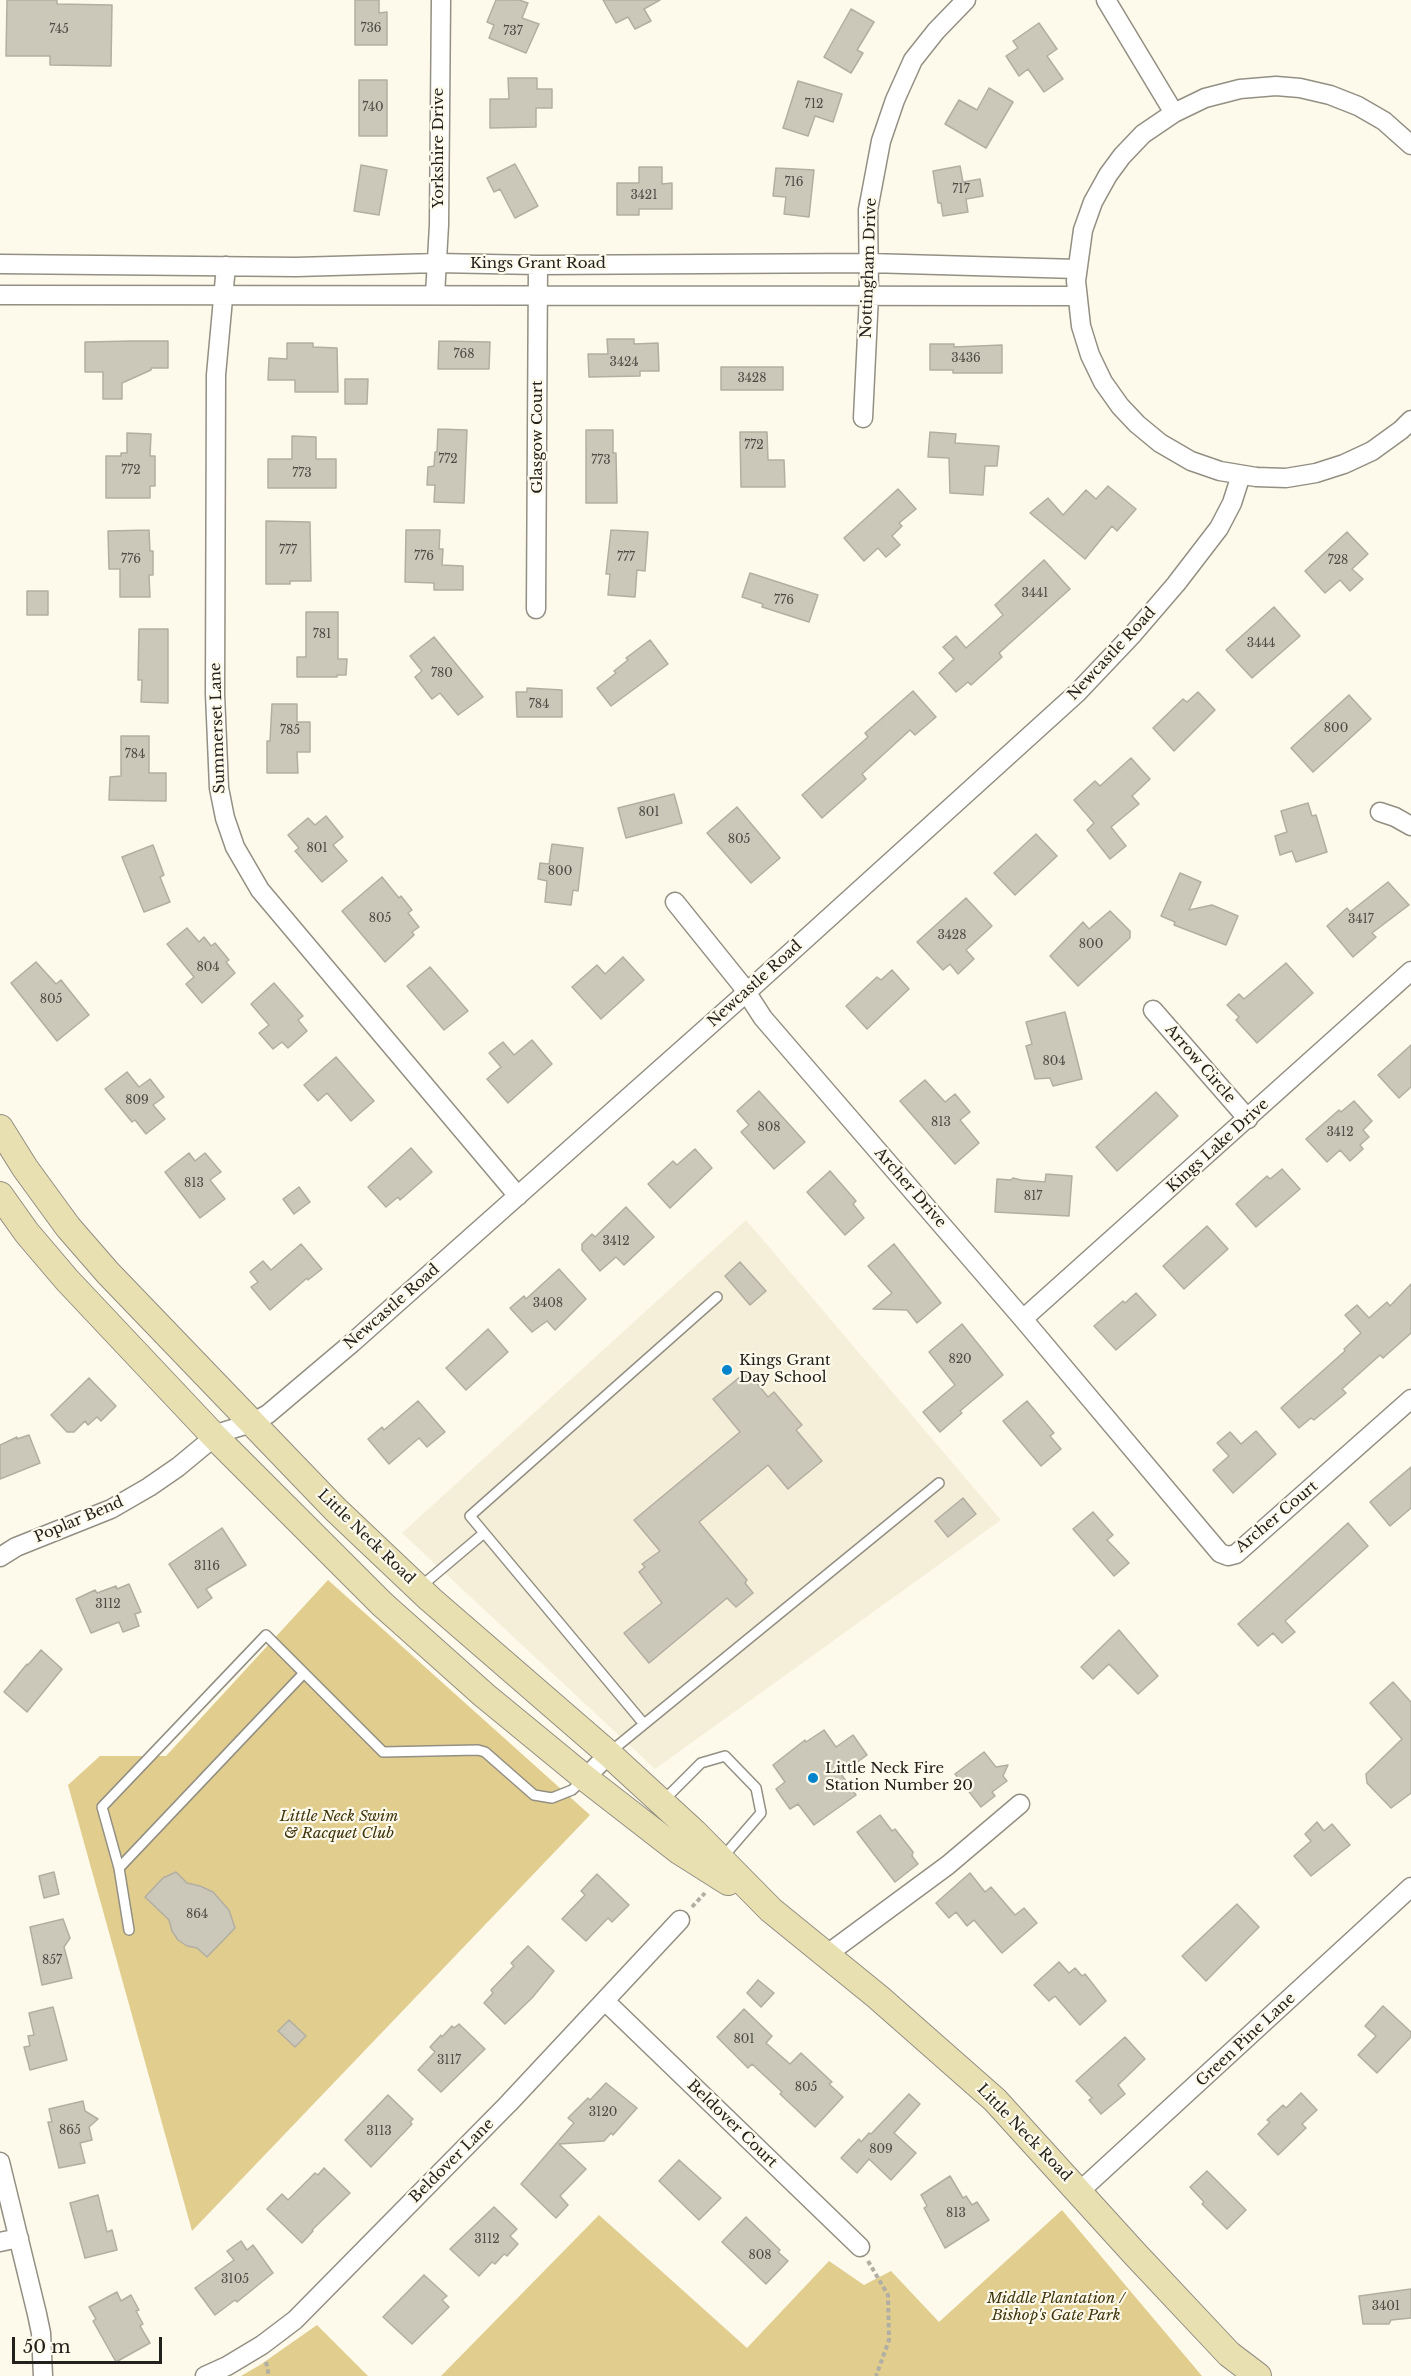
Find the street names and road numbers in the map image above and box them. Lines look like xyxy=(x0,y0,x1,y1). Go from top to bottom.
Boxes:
street label: Yorkshire Drive xyxy=(430,88,448,208)
street label: Nottingham Drive xyxy=(858,197,880,339)
street label: Kings Grant Road xyxy=(470,255,606,273)
street label: Glasgow Court xyxy=(529,380,547,494)
street label: Newcastle Road xyxy=(1064,604,1160,704)
street label: Summerset Lane xyxy=(207,662,229,794)
street label: Newcastle Road xyxy=(704,937,806,1031)
street label: Arrow Circle xyxy=(1161,1021,1239,1107)
street label: Kings Lake Drive xyxy=(1163,1096,1273,1196)
street label: Archer Drive xyxy=(870,1144,950,1232)
street label: Newcastle Road xyxy=(341,1261,443,1353)
street label: Archer Court xyxy=(1232,1477,1322,1557)
street label: Little Neck Road xyxy=(314,1486,418,1588)
street label: Poplar Bend xyxy=(32,1493,126,1547)
street label: Green Pine Lane xyxy=(1193,1990,1299,2090)
street label: Beldover Court xyxy=(683,2076,781,2172)
street label: Little Neck Road xyxy=(973,2081,1075,2185)
street label: Beldover Lane xyxy=(406,2115,498,2207)

